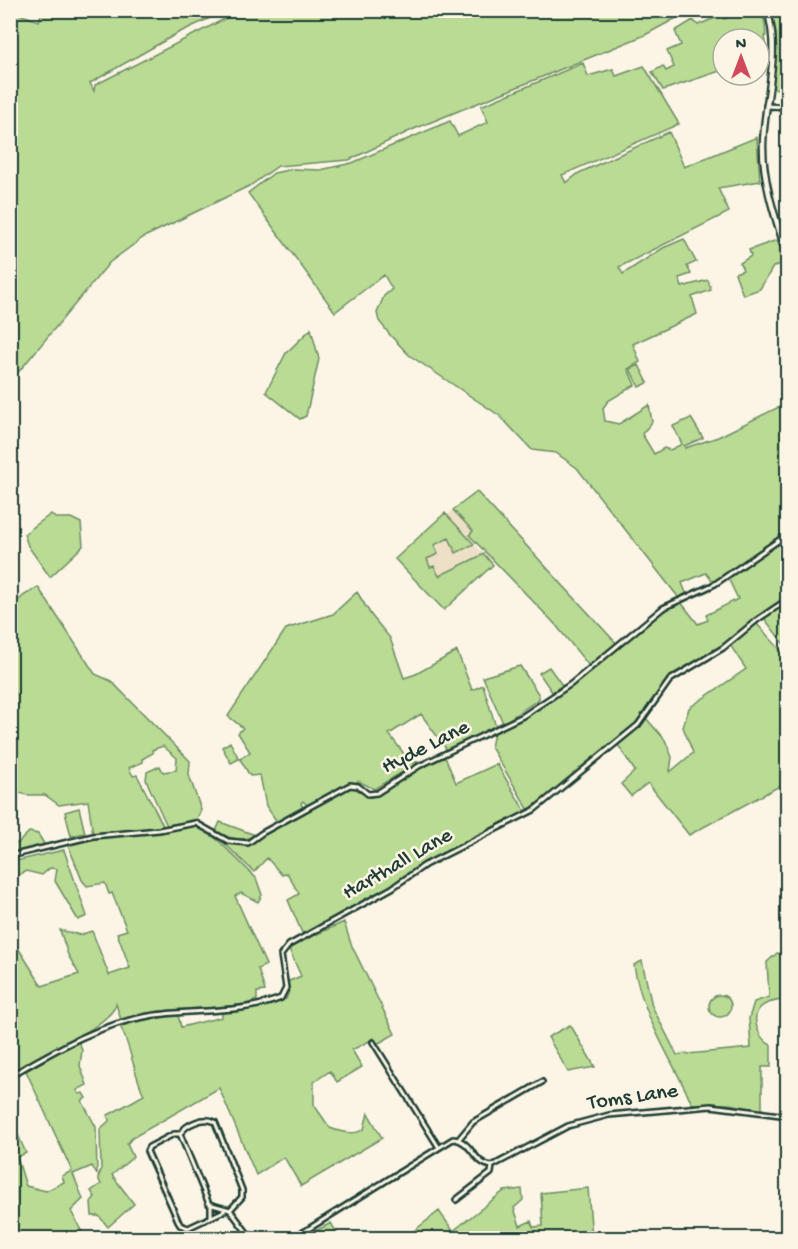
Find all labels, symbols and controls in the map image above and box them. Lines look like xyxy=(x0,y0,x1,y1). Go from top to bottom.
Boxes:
north arrow xyxy=(711,27,771,87)
text: N xyxy=(736,36,747,55)
street label: Hyde Lane xyxy=(378,715,475,781)
street label: Harthall Lane xyxy=(338,823,458,907)
street label: Toms Lane xyxy=(584,1079,680,1117)

